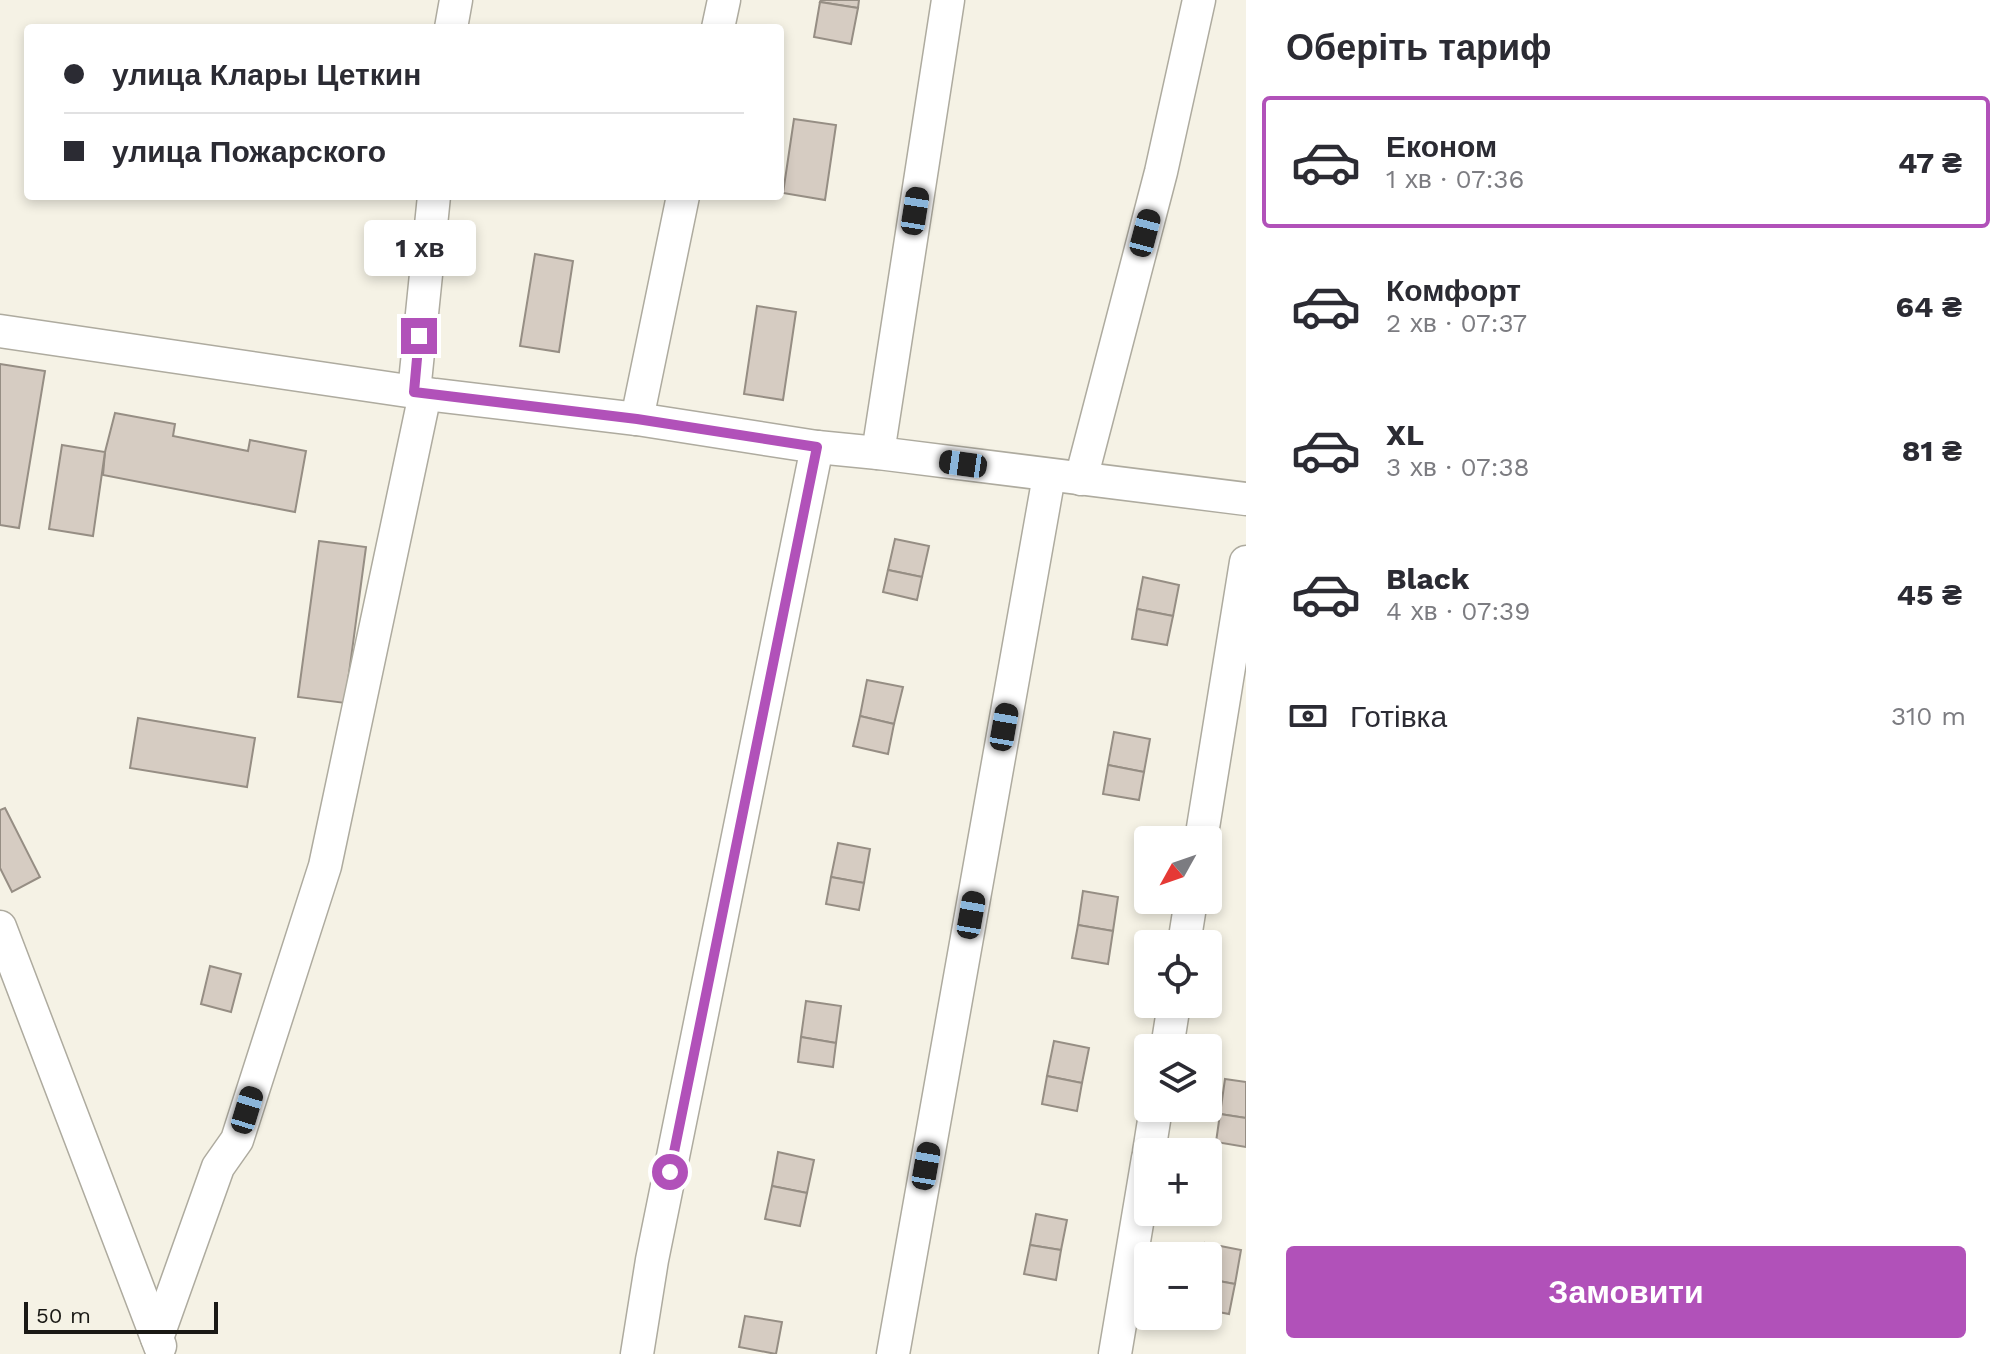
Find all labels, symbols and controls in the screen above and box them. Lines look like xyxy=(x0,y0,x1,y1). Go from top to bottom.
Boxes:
text: Оберіть тариф xyxy=(1286,27,1552,69)
text: улица Клары Цеткин xyxy=(112,57,421,92)
icon: car xyxy=(1290,126,1362,198)
text: Економ xyxy=(1386,129,1497,164)
text: улица Пожарского xyxy=(112,134,386,169)
text: 47 ₴ xyxy=(1898,145,1962,180)
text: 1 хв · 07:36 xyxy=(1386,164,1524,194)
car xyxy=(899,185,931,237)
car xyxy=(1127,207,1163,259)
callout: 1 хв xyxy=(363,220,475,276)
text: 1 хв xyxy=(395,233,445,263)
icon: car xyxy=(1290,270,1362,342)
text: Комфорт xyxy=(1386,273,1521,308)
text: 64 ₴ xyxy=(1896,289,1962,324)
text: 2 хв · 07:37 xyxy=(1386,308,1527,338)
route end xyxy=(401,318,437,354)
icon: car xyxy=(1290,414,1362,486)
text: XL xyxy=(1386,417,1424,452)
text: 81 ₴ xyxy=(1902,433,1962,468)
car xyxy=(938,449,988,479)
text: 3 хв · 07:38 xyxy=(1386,452,1530,482)
icon: car xyxy=(1290,558,1362,630)
text: Black xyxy=(1386,561,1470,596)
text: 45 ₴ xyxy=(1897,577,1962,612)
text: 4 хв · 07:39 xyxy=(1386,596,1530,626)
icon: cash xyxy=(1286,694,1330,738)
text: Готівка xyxy=(1350,699,1447,734)
car xyxy=(988,701,1020,753)
text: 310 m xyxy=(1891,701,1966,731)
north arrow xyxy=(1134,826,1222,914)
map controls xyxy=(1134,826,1222,1330)
car xyxy=(955,889,987,941)
button: locate xyxy=(1134,930,1222,1018)
button: layers xyxy=(1134,1034,1222,1122)
car xyxy=(229,1084,265,1136)
button: + xyxy=(1134,1138,1222,1226)
car xyxy=(910,1140,942,1192)
route start xyxy=(652,1154,688,1190)
button: − xyxy=(1134,1242,1222,1330)
button: Замовити xyxy=(1286,1246,1966,1338)
scale bar xyxy=(24,1298,218,1334)
text: 50 m xyxy=(36,1303,91,1328)

